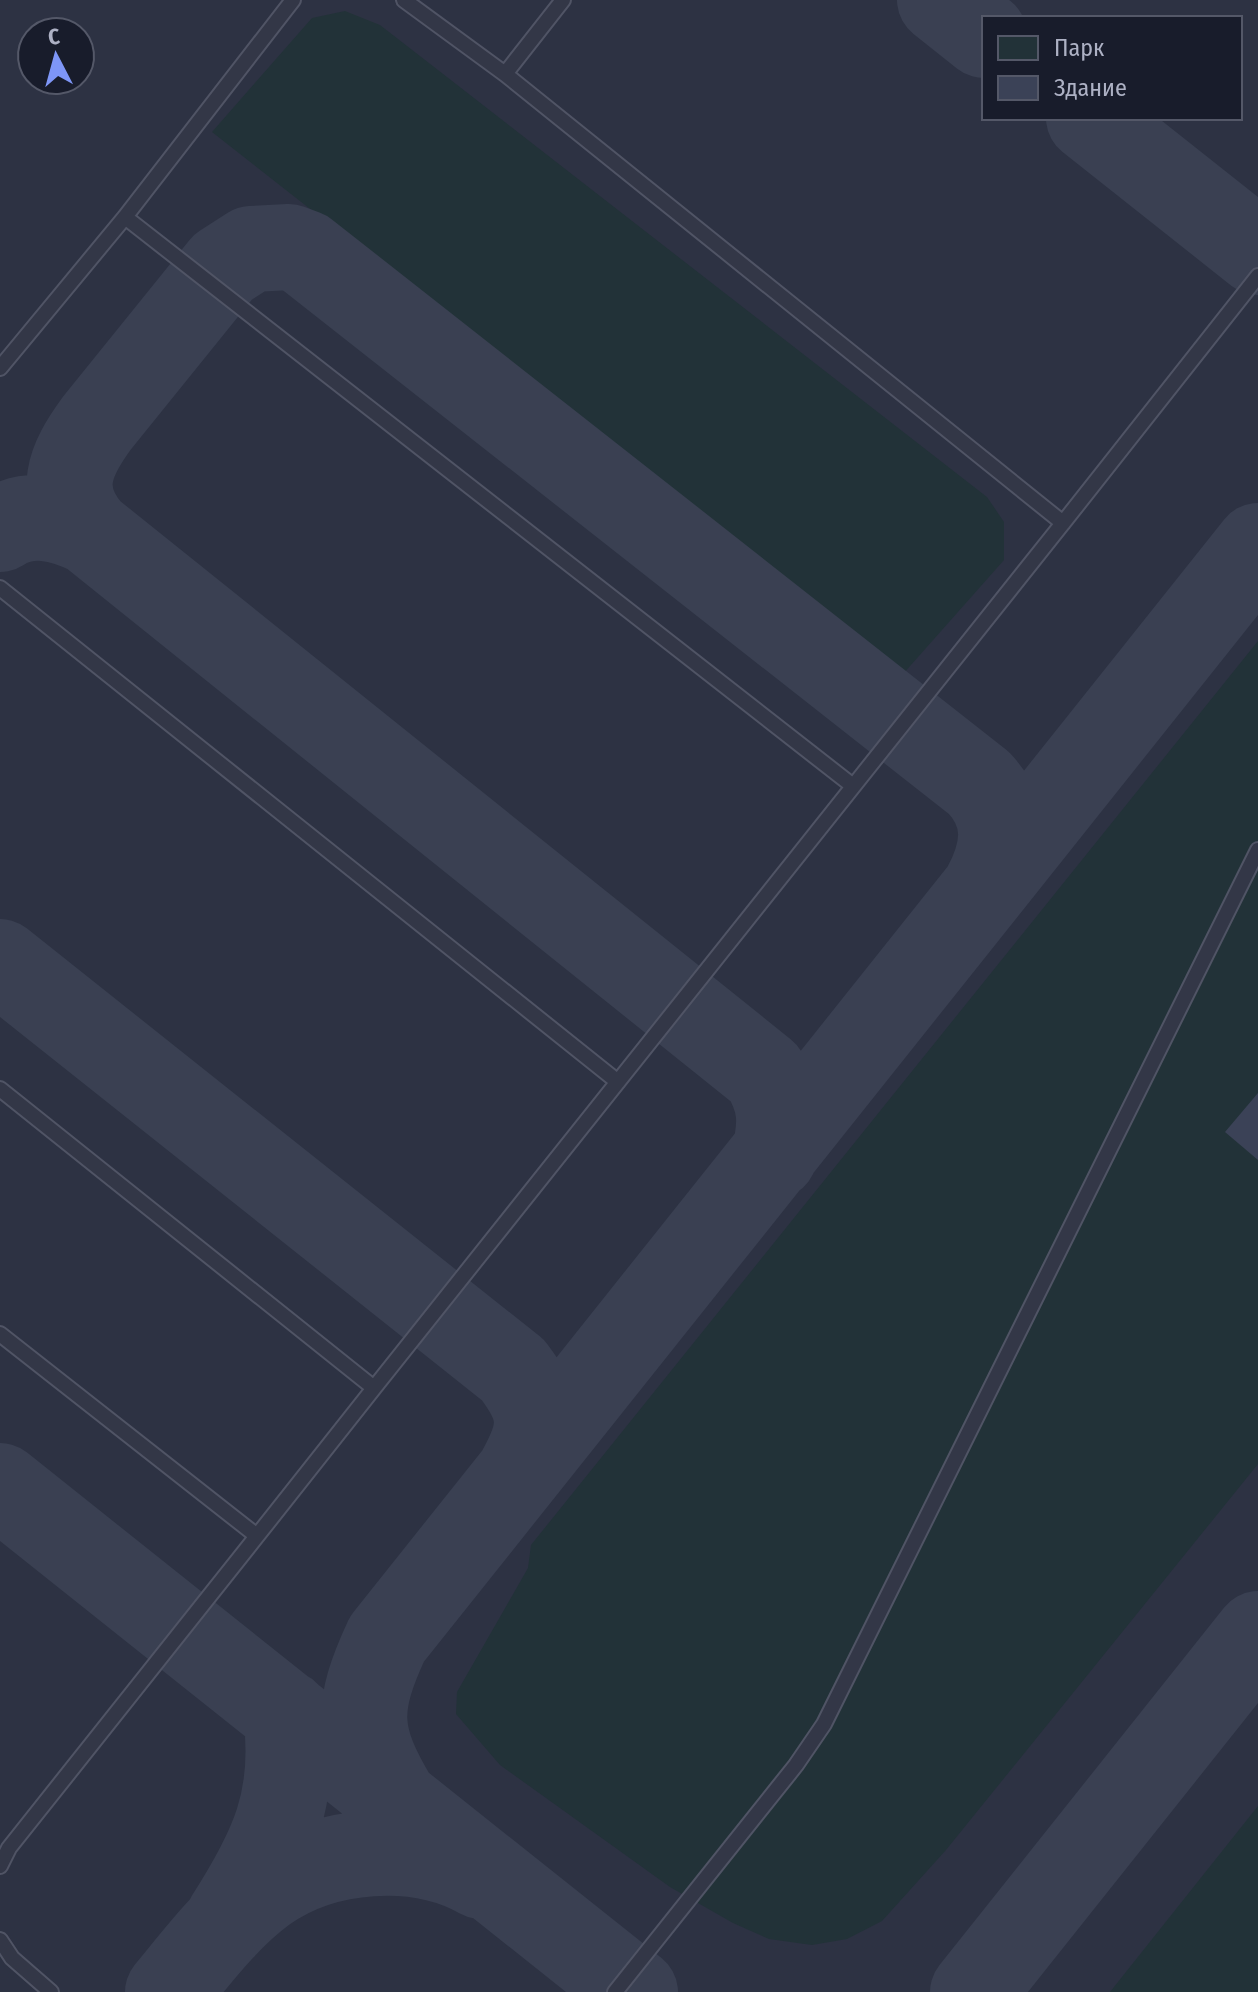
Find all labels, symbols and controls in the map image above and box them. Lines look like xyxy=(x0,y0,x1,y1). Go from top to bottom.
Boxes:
north arrow xyxy=(16,16,96,96)
legend xyxy=(982,16,1242,120)
text: С xyxy=(47,23,62,51)
text: Парк xyxy=(1054,34,1105,62)
text: Здание xyxy=(1054,74,1127,102)

